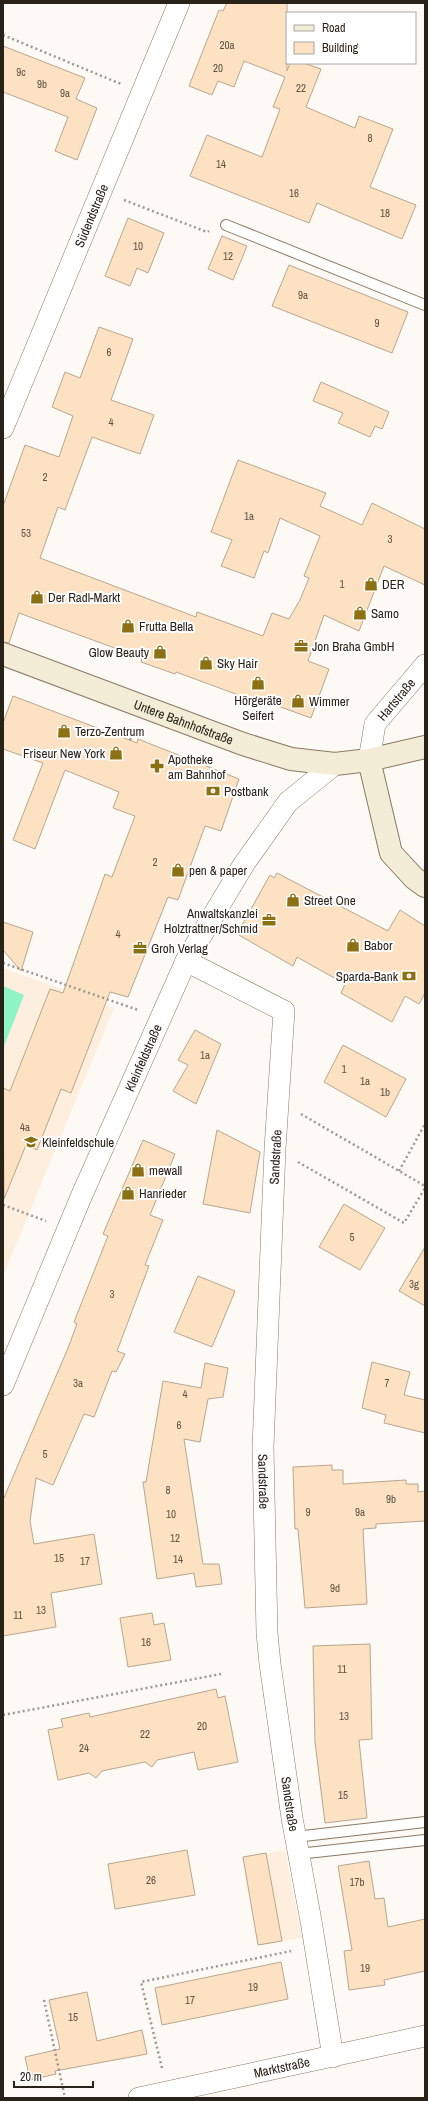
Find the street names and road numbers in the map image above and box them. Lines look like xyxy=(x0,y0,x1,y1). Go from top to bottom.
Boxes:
street label: Südendstraße xyxy=(71,181,112,250)
street label: Hartstraße xyxy=(374,675,419,724)
street label: Untere Bahnhofstraße xyxy=(131,696,236,749)
street label: Kleinfeldstraße xyxy=(121,1022,166,1094)
street label: Sandstraße xyxy=(266,1129,285,1185)
street label: Sandstraße xyxy=(254,1454,272,1509)
street label: Sandstraße xyxy=(277,1775,302,1833)
street label: Marktstraße xyxy=(252,2053,311,2082)

